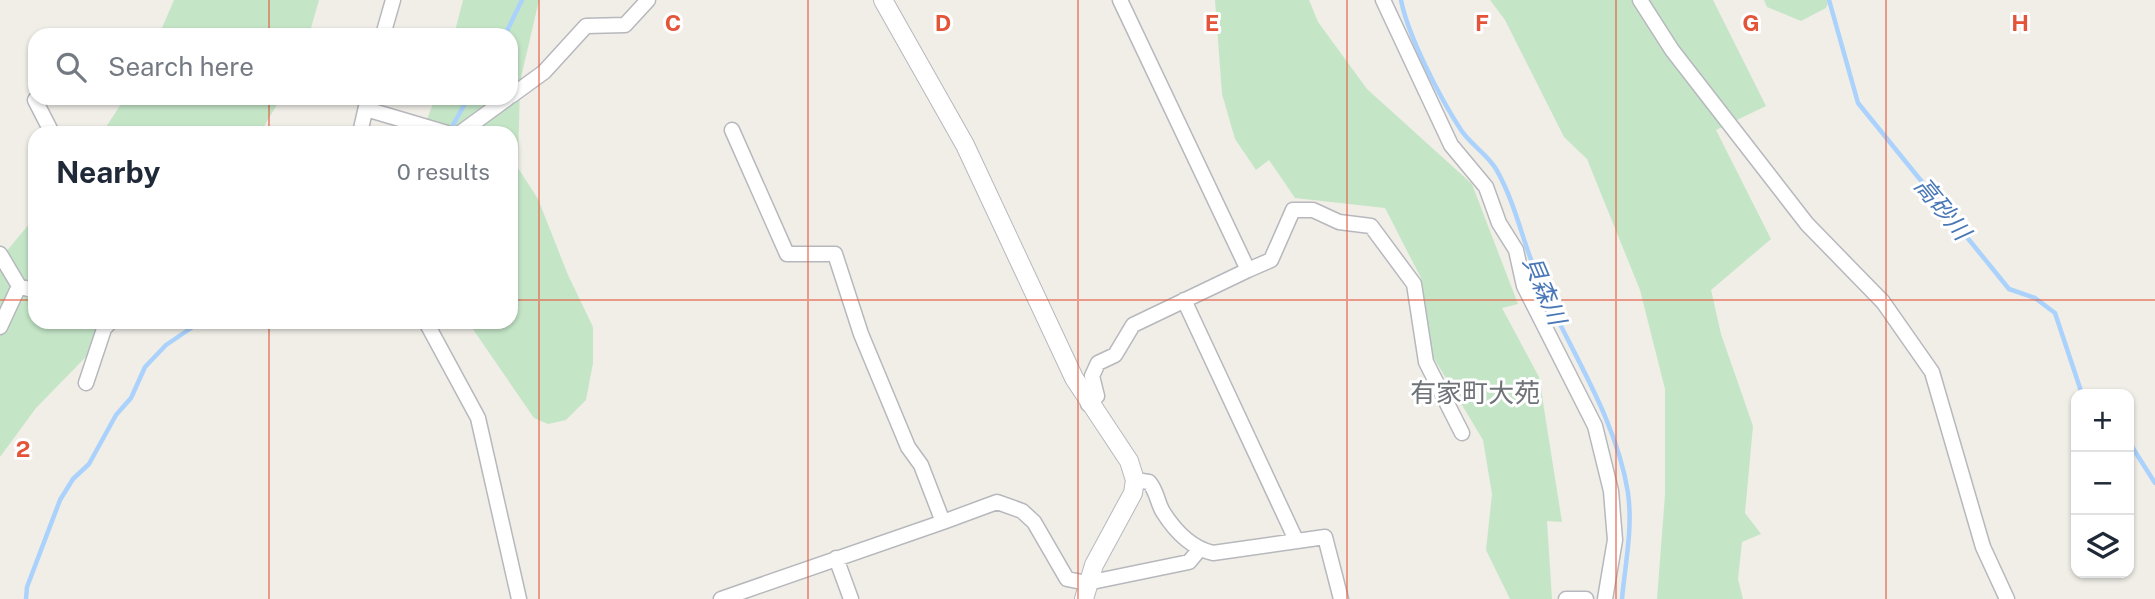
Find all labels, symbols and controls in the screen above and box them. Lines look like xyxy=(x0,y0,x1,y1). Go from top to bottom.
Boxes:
text: C xyxy=(665,9,681,36)
text: D xyxy=(935,9,951,36)
text: E xyxy=(1205,9,1219,36)
text: F xyxy=(1475,9,1489,36)
text: G xyxy=(1742,9,1760,36)
text: H xyxy=(2011,9,2029,36)
search box xyxy=(28,28,518,105)
icon: search xyxy=(52,48,90,86)
text: Search here xyxy=(108,51,254,82)
text: Nearby xyxy=(56,154,160,190)
text: 0 results xyxy=(397,158,490,185)
water label: 高砂川 xyxy=(1909,171,1978,247)
water label: 貝森川 xyxy=(1518,251,1573,331)
district label: 有家町大苑 xyxy=(1410,377,1540,408)
map controls xyxy=(2071,389,2134,578)
button: + xyxy=(2071,389,2134,452)
text: 2 xyxy=(16,435,30,462)
button: − xyxy=(2071,452,2134,515)
button: layers xyxy=(2071,515,2134,578)

